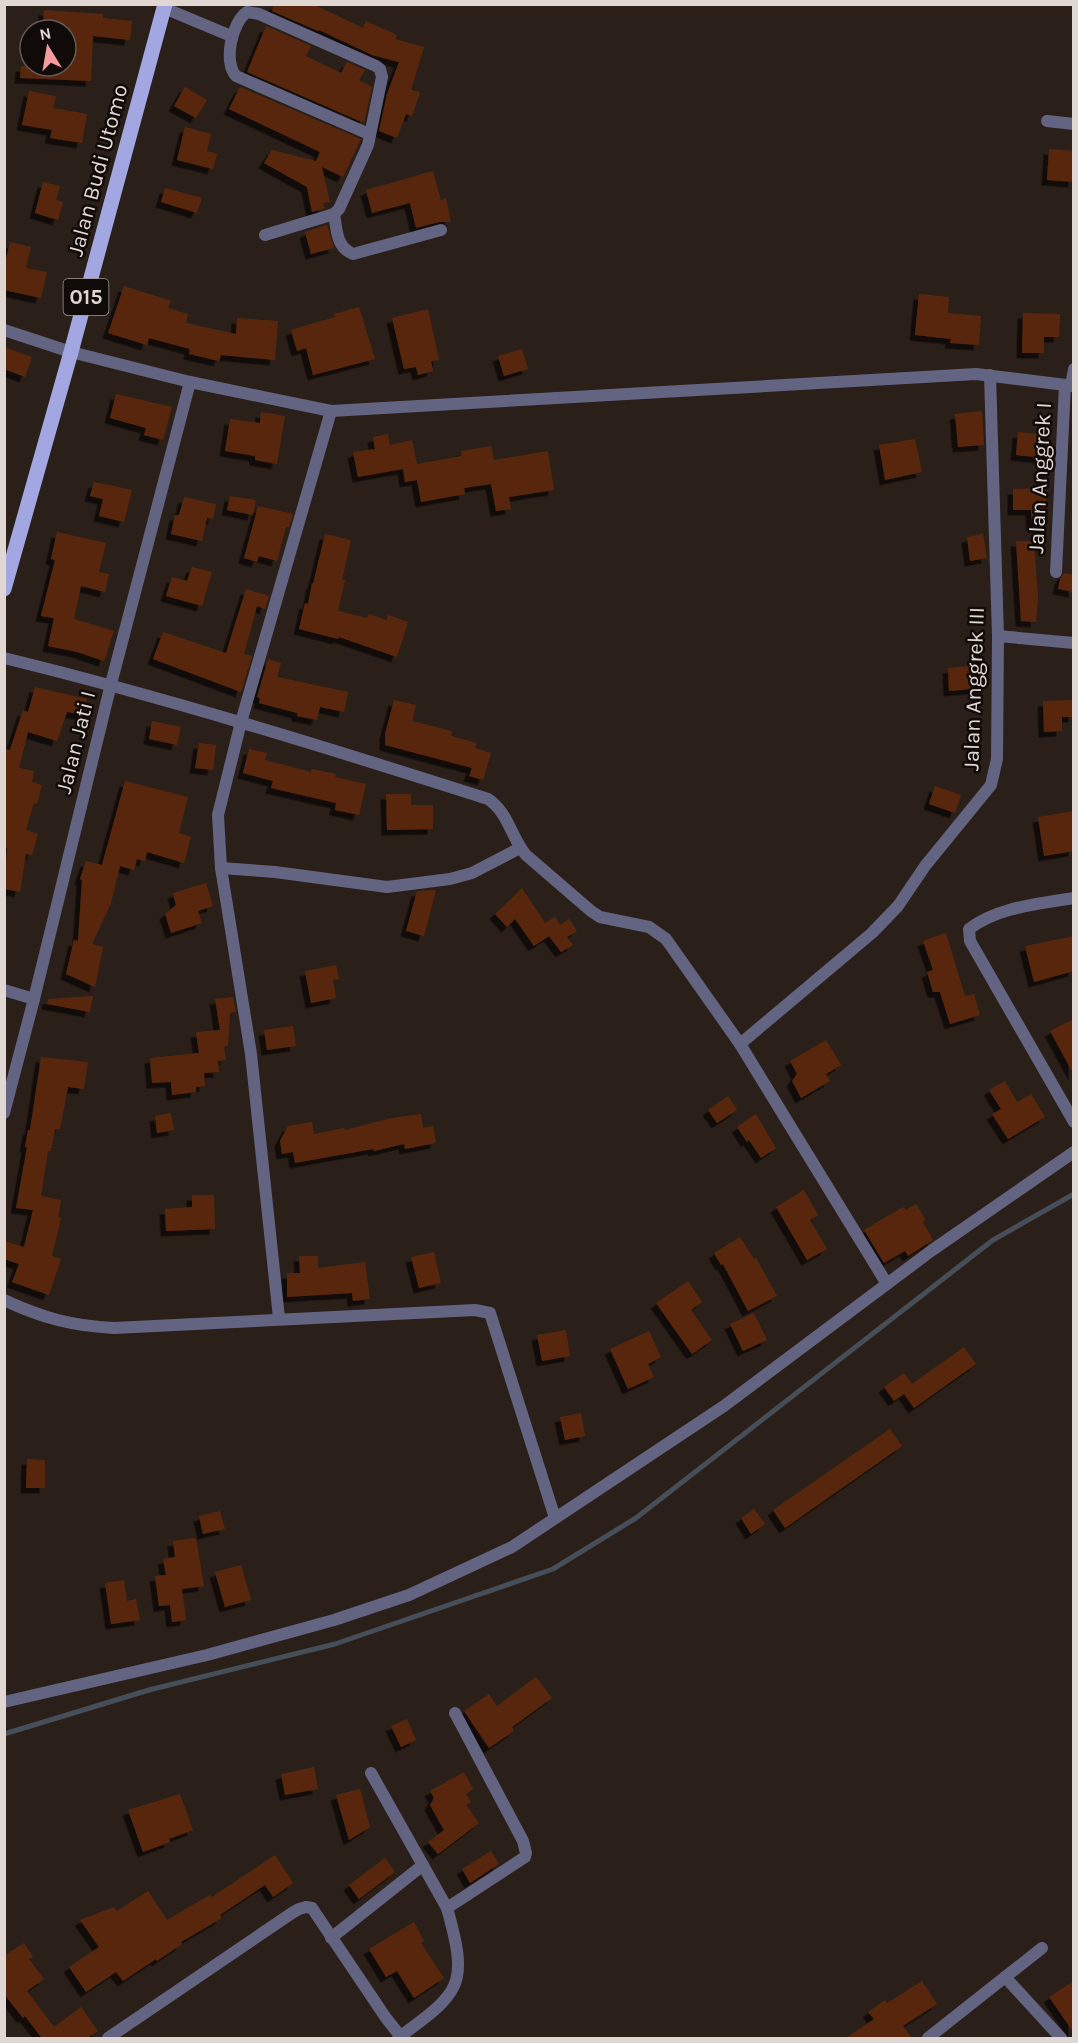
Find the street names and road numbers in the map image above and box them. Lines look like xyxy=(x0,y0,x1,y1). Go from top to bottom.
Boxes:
street label: Jalan Budi Utomo xyxy=(63,81,133,259)
road number: 015 xyxy=(64,279,109,315)
street label: Jalan Anggrek I xyxy=(1023,402,1057,554)
street label: Jalan Anggrek III xyxy=(958,607,990,771)
street label: Jalan Jati I xyxy=(51,688,101,796)

